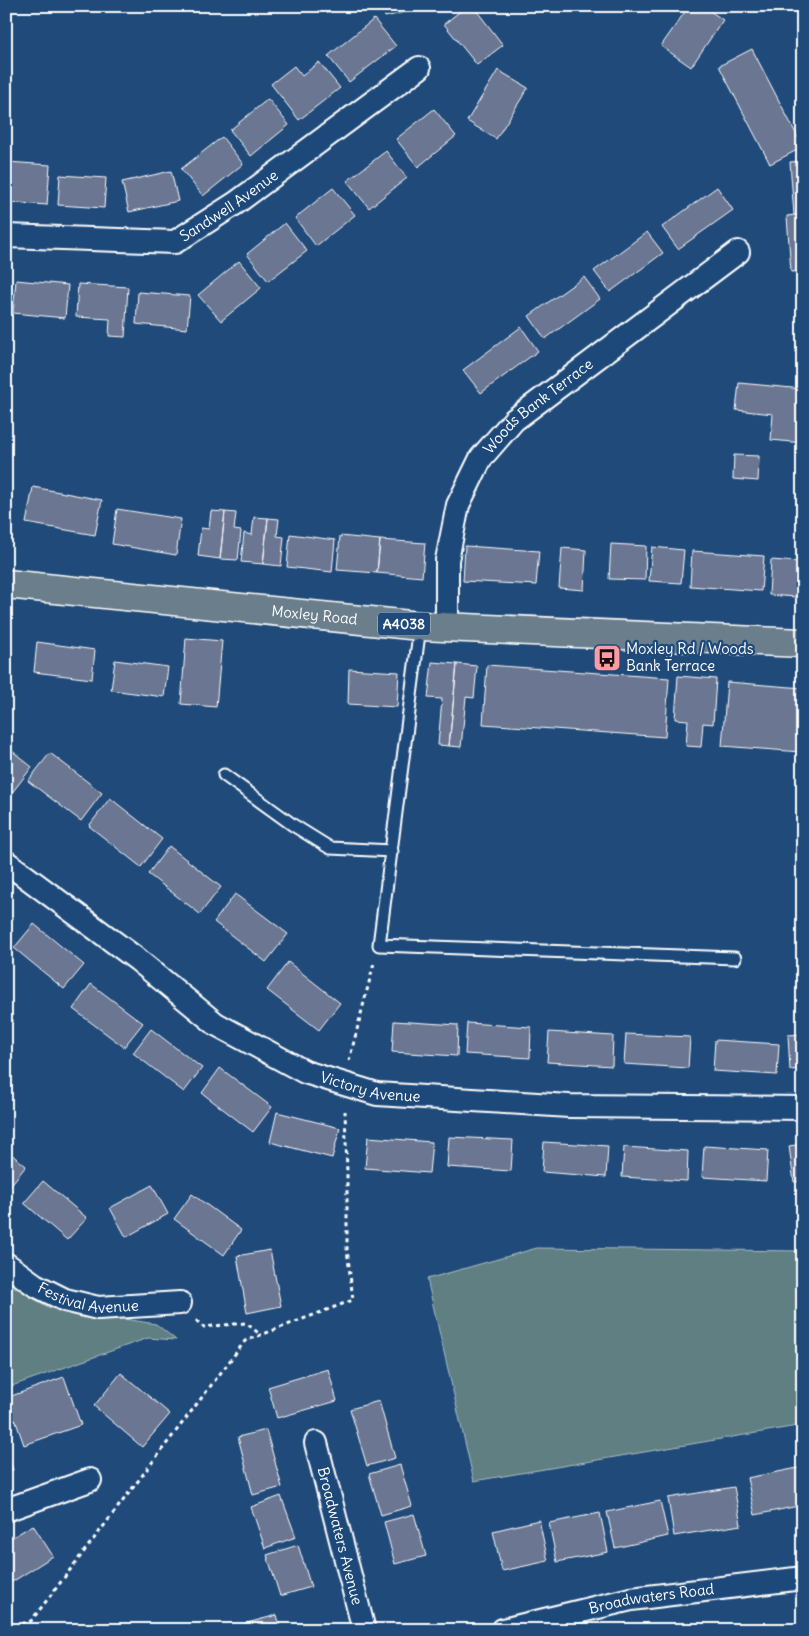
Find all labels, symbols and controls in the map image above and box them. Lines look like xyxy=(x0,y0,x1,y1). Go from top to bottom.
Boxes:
street label: Sandwell Avenue xyxy=(176,165,282,246)
street label: Woods Bank Terrace xyxy=(479,354,597,458)
street label: Moxley Road xyxy=(271,601,359,629)
road number: A4038 xyxy=(378,612,430,636)
place label: Moxley Rd / Woods Bank Terrace xyxy=(626,639,754,675)
bus stop icon: Moxley Rd / Woods Bank Terrace xyxy=(592,643,622,673)
street label: Victory Avenue xyxy=(318,1067,421,1106)
street label: Festival Avenue xyxy=(35,1278,139,1317)
street label: Broadwaters Avenue xyxy=(314,1465,367,1607)
street label: Broadwaters Road xyxy=(587,1579,715,1618)

